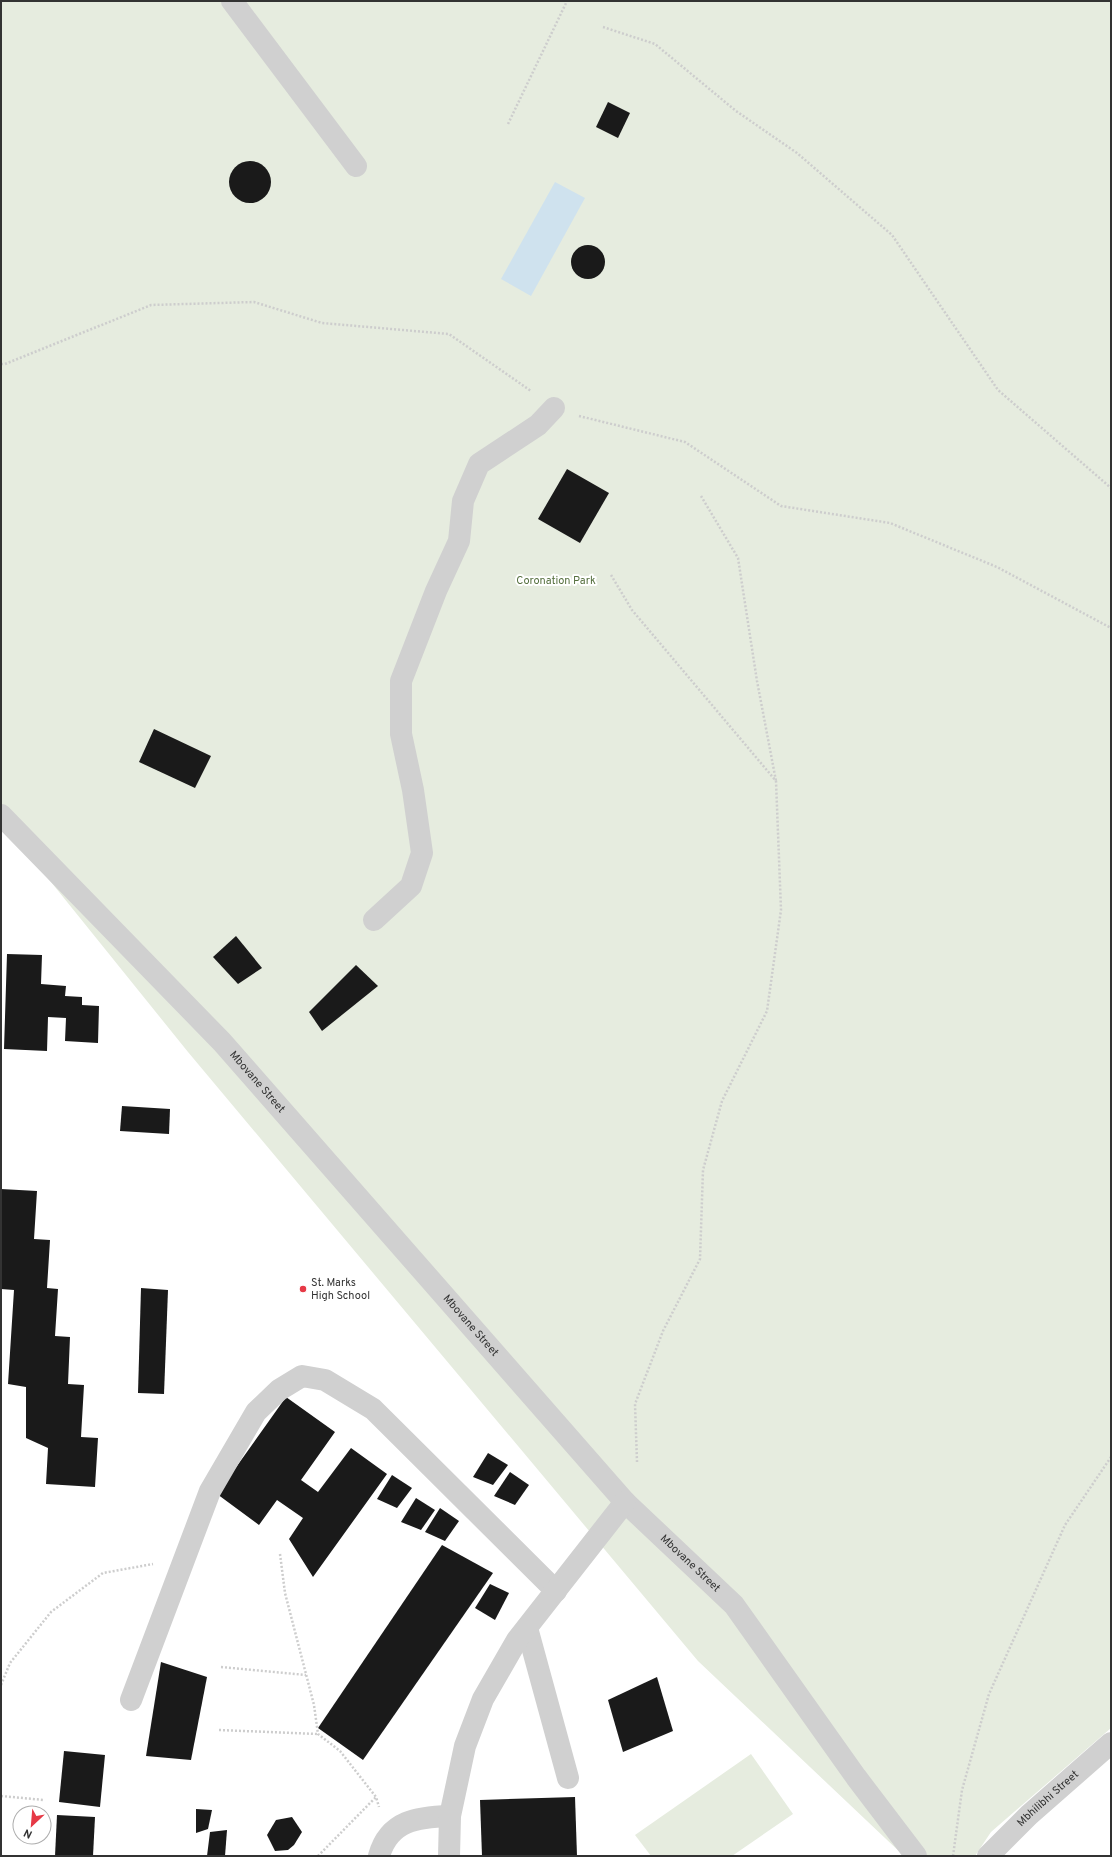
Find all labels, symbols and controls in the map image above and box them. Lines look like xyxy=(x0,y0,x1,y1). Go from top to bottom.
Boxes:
park label: Coronation Park xyxy=(516,574,596,588)
street label: Mbovane Street xyxy=(226,1048,288,1116)
place label: St. Marks High School xyxy=(311,1276,370,1303)
marker: St. Marks High School xyxy=(298,1284,308,1294)
street label: Mbovane Street xyxy=(440,1292,501,1360)
street label: Mbovane Street xyxy=(657,1532,723,1595)
street label: Mbhilibhi Street xyxy=(1014,1768,1082,1830)
north arrow xyxy=(12,1805,52,1845)
text: N xyxy=(21,1825,35,1841)

